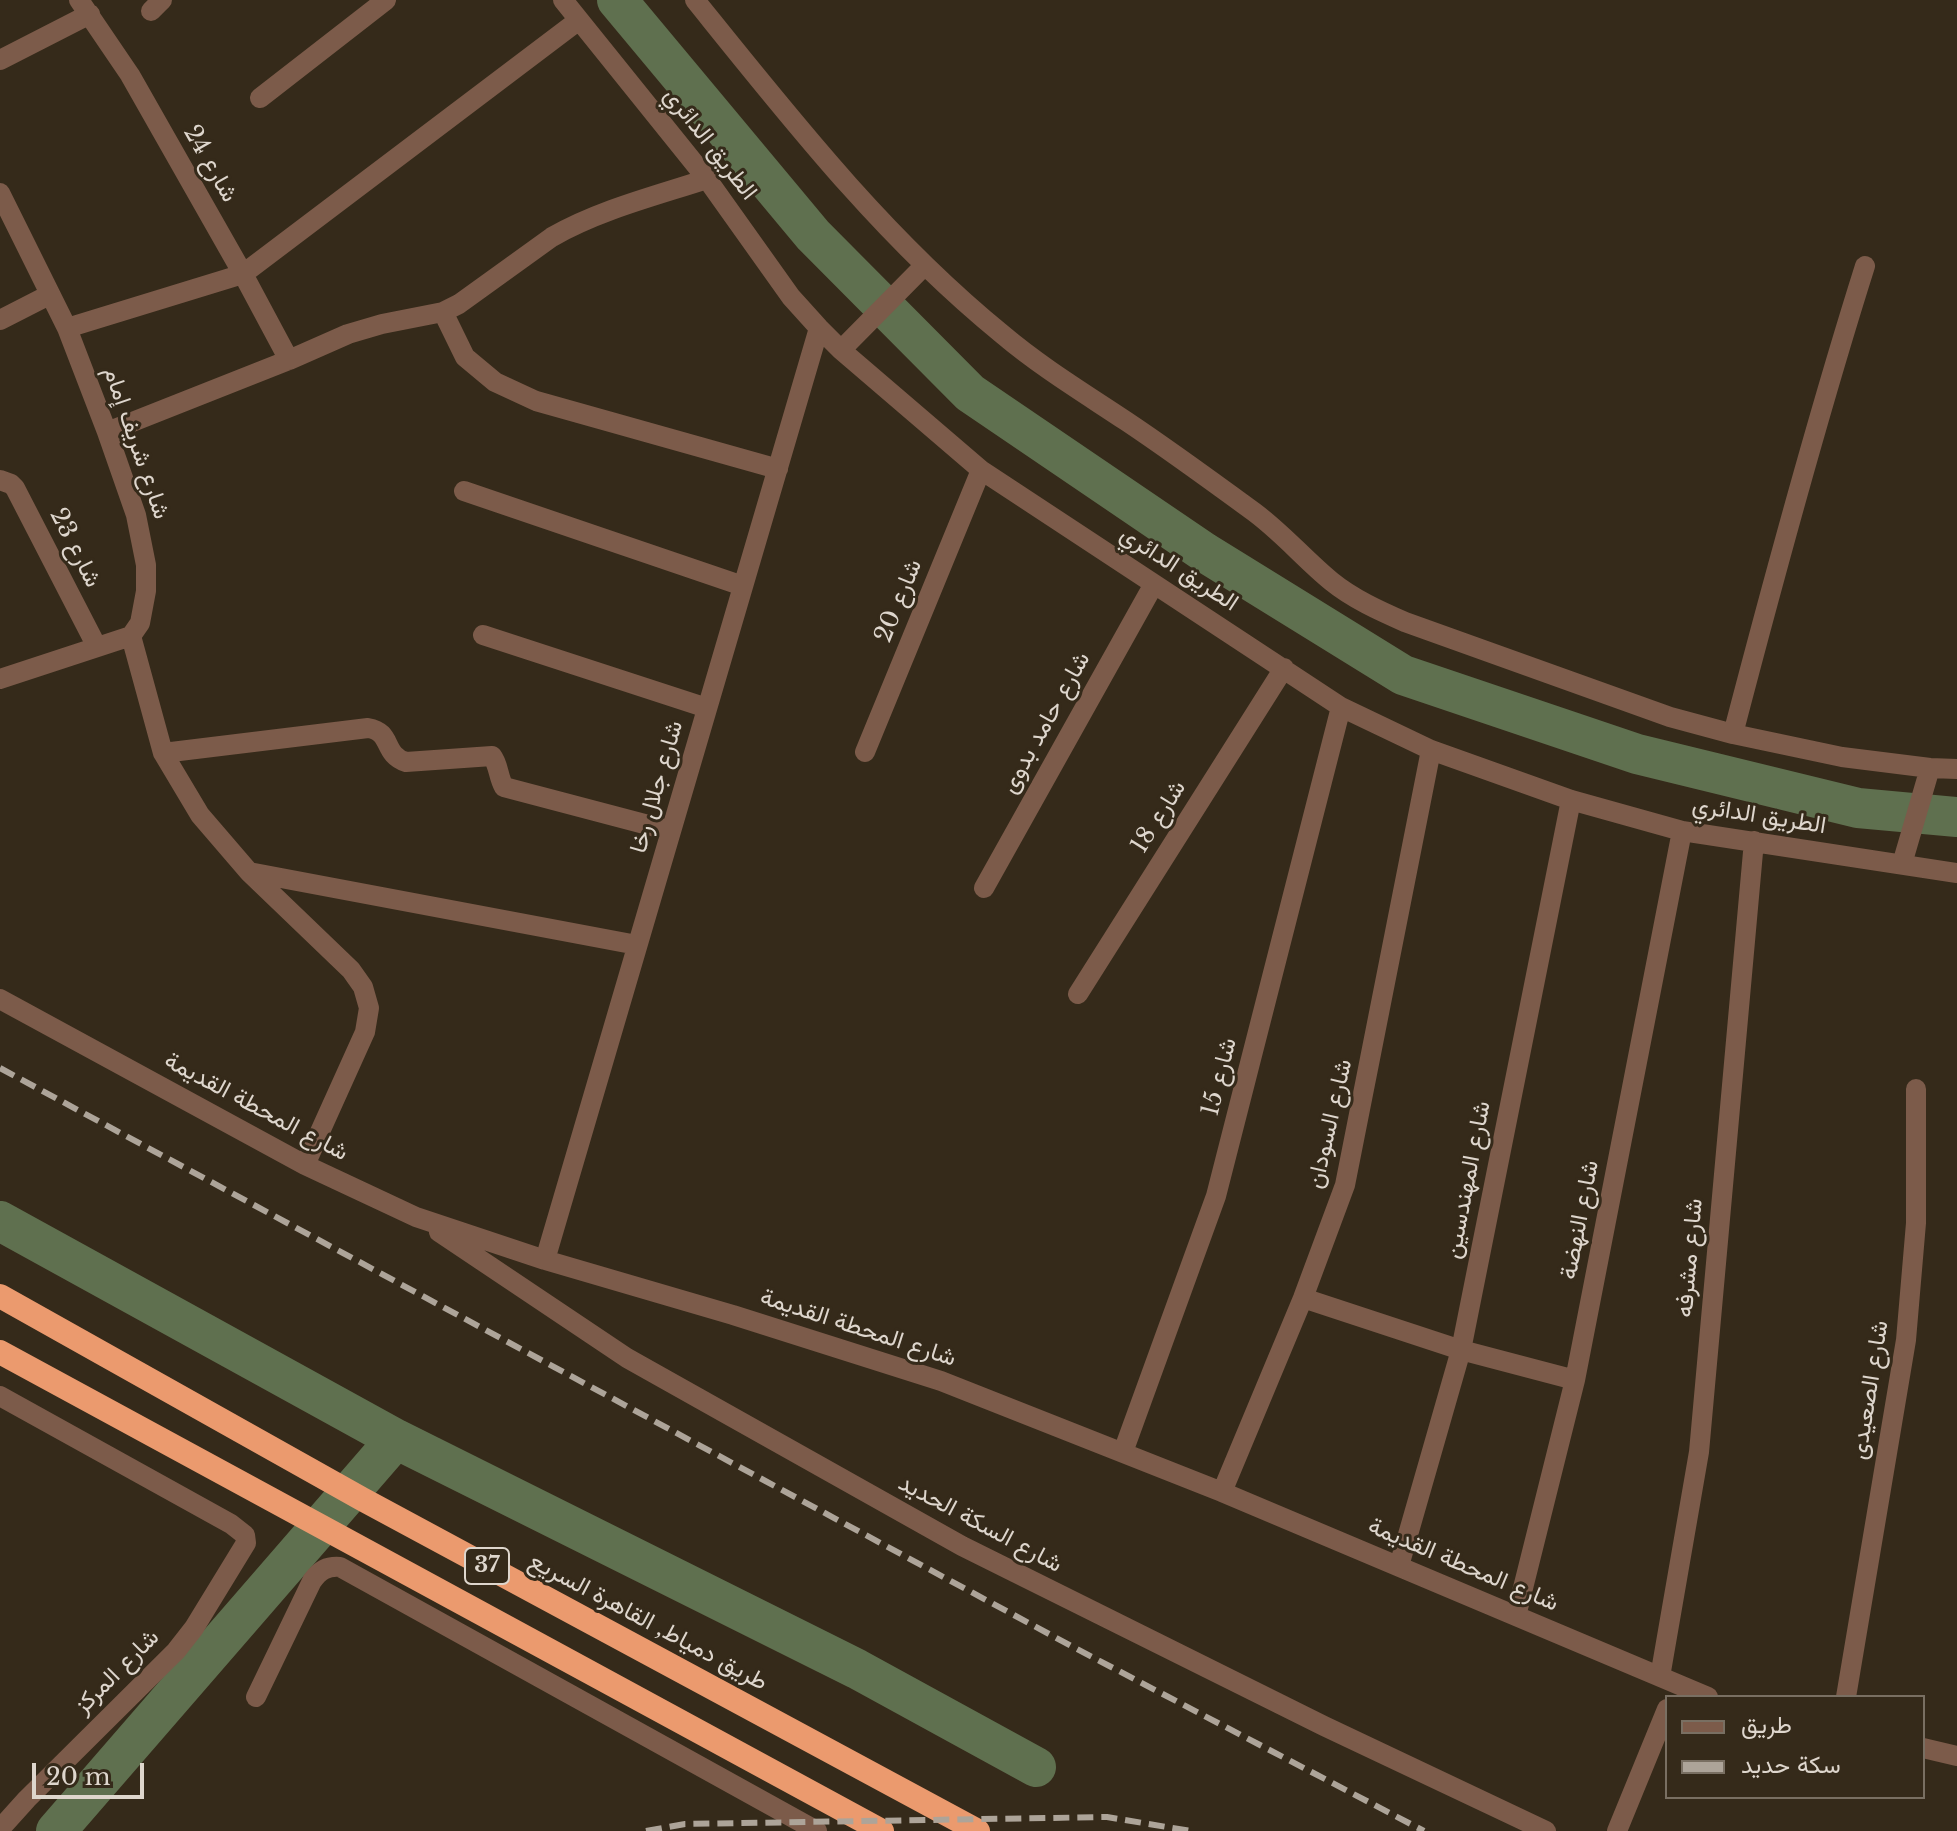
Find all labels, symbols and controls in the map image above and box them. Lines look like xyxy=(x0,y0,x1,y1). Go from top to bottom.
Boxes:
street label: الطريق الدائري xyxy=(657,82,763,206)
street label: شارع 24 xyxy=(177,120,243,208)
street label: شارع شريف إمام xyxy=(97,363,175,523)
street label: شارع 23 xyxy=(43,504,107,592)
street label: الطريق الدائري xyxy=(1114,520,1244,618)
street label: شارع 20 xyxy=(869,555,929,647)
street label: شارع حامد بدوى xyxy=(995,647,1097,799)
street label: شارع جلال رخا xyxy=(624,717,690,857)
street label: شارع 18 xyxy=(1125,775,1193,859)
street label: الطريق الدائري xyxy=(1690,791,1828,841)
street label: شارع 15 xyxy=(1196,1035,1244,1119)
street label: شارع المحطة القديمة xyxy=(159,1046,353,1168)
street label: شارع السودان xyxy=(1301,1057,1359,1191)
street label: شارع المهندسين xyxy=(1439,1099,1497,1261)
street label: شارع النهضة xyxy=(1554,1158,1606,1282)
street label: شارع مشرفه xyxy=(1670,1197,1710,1319)
street label: شارع المحطة القديمة xyxy=(756,1283,960,1373)
street label: شارع الصعيدى xyxy=(1845,1318,1895,1462)
street label: شارع السكة الحديد xyxy=(893,1469,1067,1579)
street label: شارع المحطة القديمة xyxy=(1363,1512,1563,1618)
street label: طريق دمياط, القاهرة السريع xyxy=(524,1547,772,1697)
road number: 37 xyxy=(465,1548,509,1584)
street label: شارع المركز xyxy=(69,1624,165,1720)
legend xyxy=(1665,1695,1925,1799)
text: طريق xyxy=(1741,1710,1792,1739)
scale bar xyxy=(36,1747,148,1797)
text: سكة حديد xyxy=(1741,1750,1841,1779)
text: 20 m xyxy=(46,1762,111,1791)

